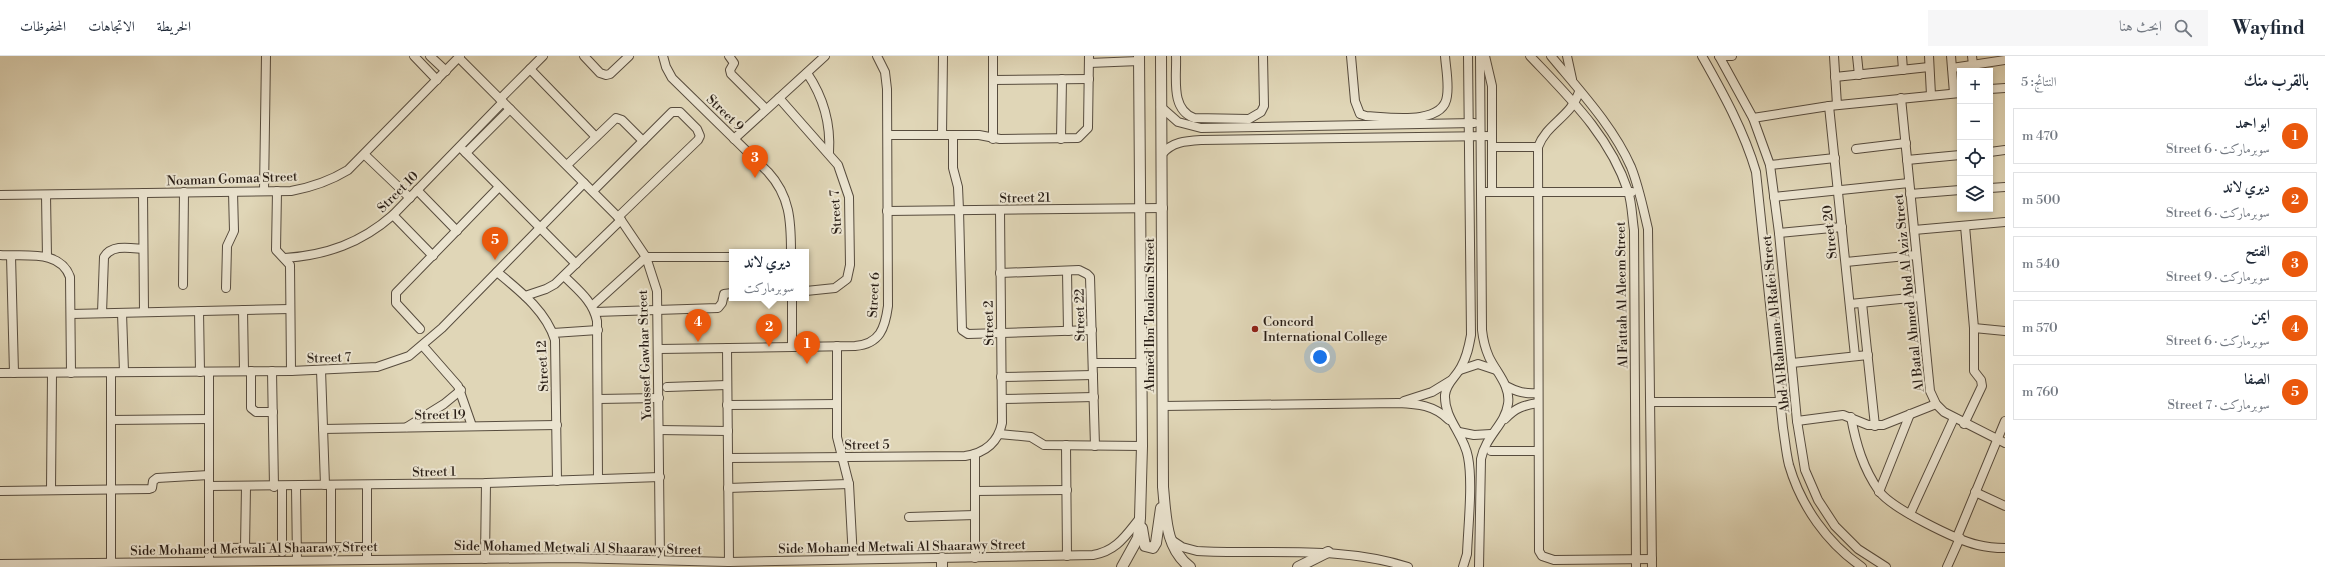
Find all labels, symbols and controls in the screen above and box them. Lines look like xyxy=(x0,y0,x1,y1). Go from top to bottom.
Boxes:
search box xyxy=(1928,10,2208,46)
text: Wayfind xyxy=(2232,16,2305,40)
text: ابحث هنا xyxy=(2119,17,2162,36)
icon: search xyxy=(2172,17,2194,39)
text: المحفوظات xyxy=(20,18,66,36)
text: الاتجاهات xyxy=(88,18,135,36)
text: الخريطة xyxy=(157,18,191,36)
map controls xyxy=(1957,68,1993,212)
button: + xyxy=(1957,68,1993,104)
text: بالقرب منك xyxy=(2243,70,2309,92)
text: النتائج: 5 xyxy=(2021,74,2057,90)
street label: Street 9 xyxy=(703,91,747,135)
button: − xyxy=(1957,104,1993,140)
text: ابو احمد xyxy=(2235,114,2270,133)
text: 470 m xyxy=(2022,128,2058,144)
text: 1 xyxy=(2292,128,2298,144)
button: locate xyxy=(1957,140,1993,176)
text: سوبرماركت · Street 6 xyxy=(2166,141,2270,157)
pin: 3 xyxy=(742,145,768,178)
street label: Street 10 xyxy=(374,168,422,216)
street label: Noaman Gomaa Street xyxy=(166,169,298,189)
button: layers xyxy=(1957,176,1993,212)
text: ديري لاند xyxy=(2223,178,2270,197)
street label: Street 7 xyxy=(826,189,846,235)
street label: Street 21 xyxy=(999,190,1051,206)
text: 500 m xyxy=(2022,192,2060,208)
text: 2 xyxy=(2291,192,2299,208)
street label: Al Batal Ahmed Abd Al Aziz Street xyxy=(1891,193,1927,394)
street label: Street 20 xyxy=(1819,204,1841,260)
text: سوبرماركت · Street 6 xyxy=(2166,205,2270,221)
street label: Al Fattah Al Aleem Street xyxy=(1613,221,1631,370)
pin: 5 xyxy=(482,227,508,260)
street label: Abd Al Rahman Al Rafei Street xyxy=(1759,234,1793,414)
street label: Ahmed Ibn Touloun Street xyxy=(1142,237,1158,393)
text: الفتح xyxy=(2245,242,2270,261)
popup xyxy=(729,249,809,301)
text: ديري لاند xyxy=(744,253,791,272)
text: 540 m xyxy=(2022,256,2060,272)
text: 3 xyxy=(2291,256,2299,272)
text: سوبرماركت · Street 9 xyxy=(2166,269,2270,285)
street label: Street 6 xyxy=(865,272,883,318)
text: سوبرماركت xyxy=(744,280,794,296)
street label: Street 22 xyxy=(1072,288,1088,342)
street label: Youssef Gawhar Street xyxy=(635,289,655,422)
street label: Street 2 xyxy=(981,300,997,346)
text: ايمن xyxy=(2251,306,2270,325)
pin: 4 xyxy=(685,309,711,342)
pin: 2 xyxy=(756,314,782,347)
place label: Concord International College xyxy=(1263,314,1388,345)
text: 570 m xyxy=(2022,320,2058,336)
text: 4 xyxy=(2291,320,2299,336)
marker: Concord International College xyxy=(1250,324,1260,334)
pin: 1 xyxy=(794,331,820,364)
text: سوبرماركت · Street 6 xyxy=(2166,333,2270,349)
street label: Street 12 xyxy=(534,340,552,392)
your location xyxy=(1310,347,1330,367)
street label: Street 7 xyxy=(306,349,352,367)
text: الصفا xyxy=(2244,370,2270,389)
text: 760 m xyxy=(2022,384,2059,400)
text: 5 xyxy=(2291,384,2299,400)
text: سوبرماركت · Street 7 xyxy=(2167,397,2270,413)
street label: Street 19 xyxy=(414,407,466,423)
street label: Street 5 xyxy=(844,437,890,453)
street label: Street 1 xyxy=(412,464,456,480)
street label: Side Mohamed Metwali Al Shaarawy Street xyxy=(778,537,1026,557)
street label: Side Mohamed Metwali Al Shaarawy Street xyxy=(454,538,702,558)
street label: Side Mohamed Metwali Al Shaarawy Street xyxy=(130,539,378,559)

